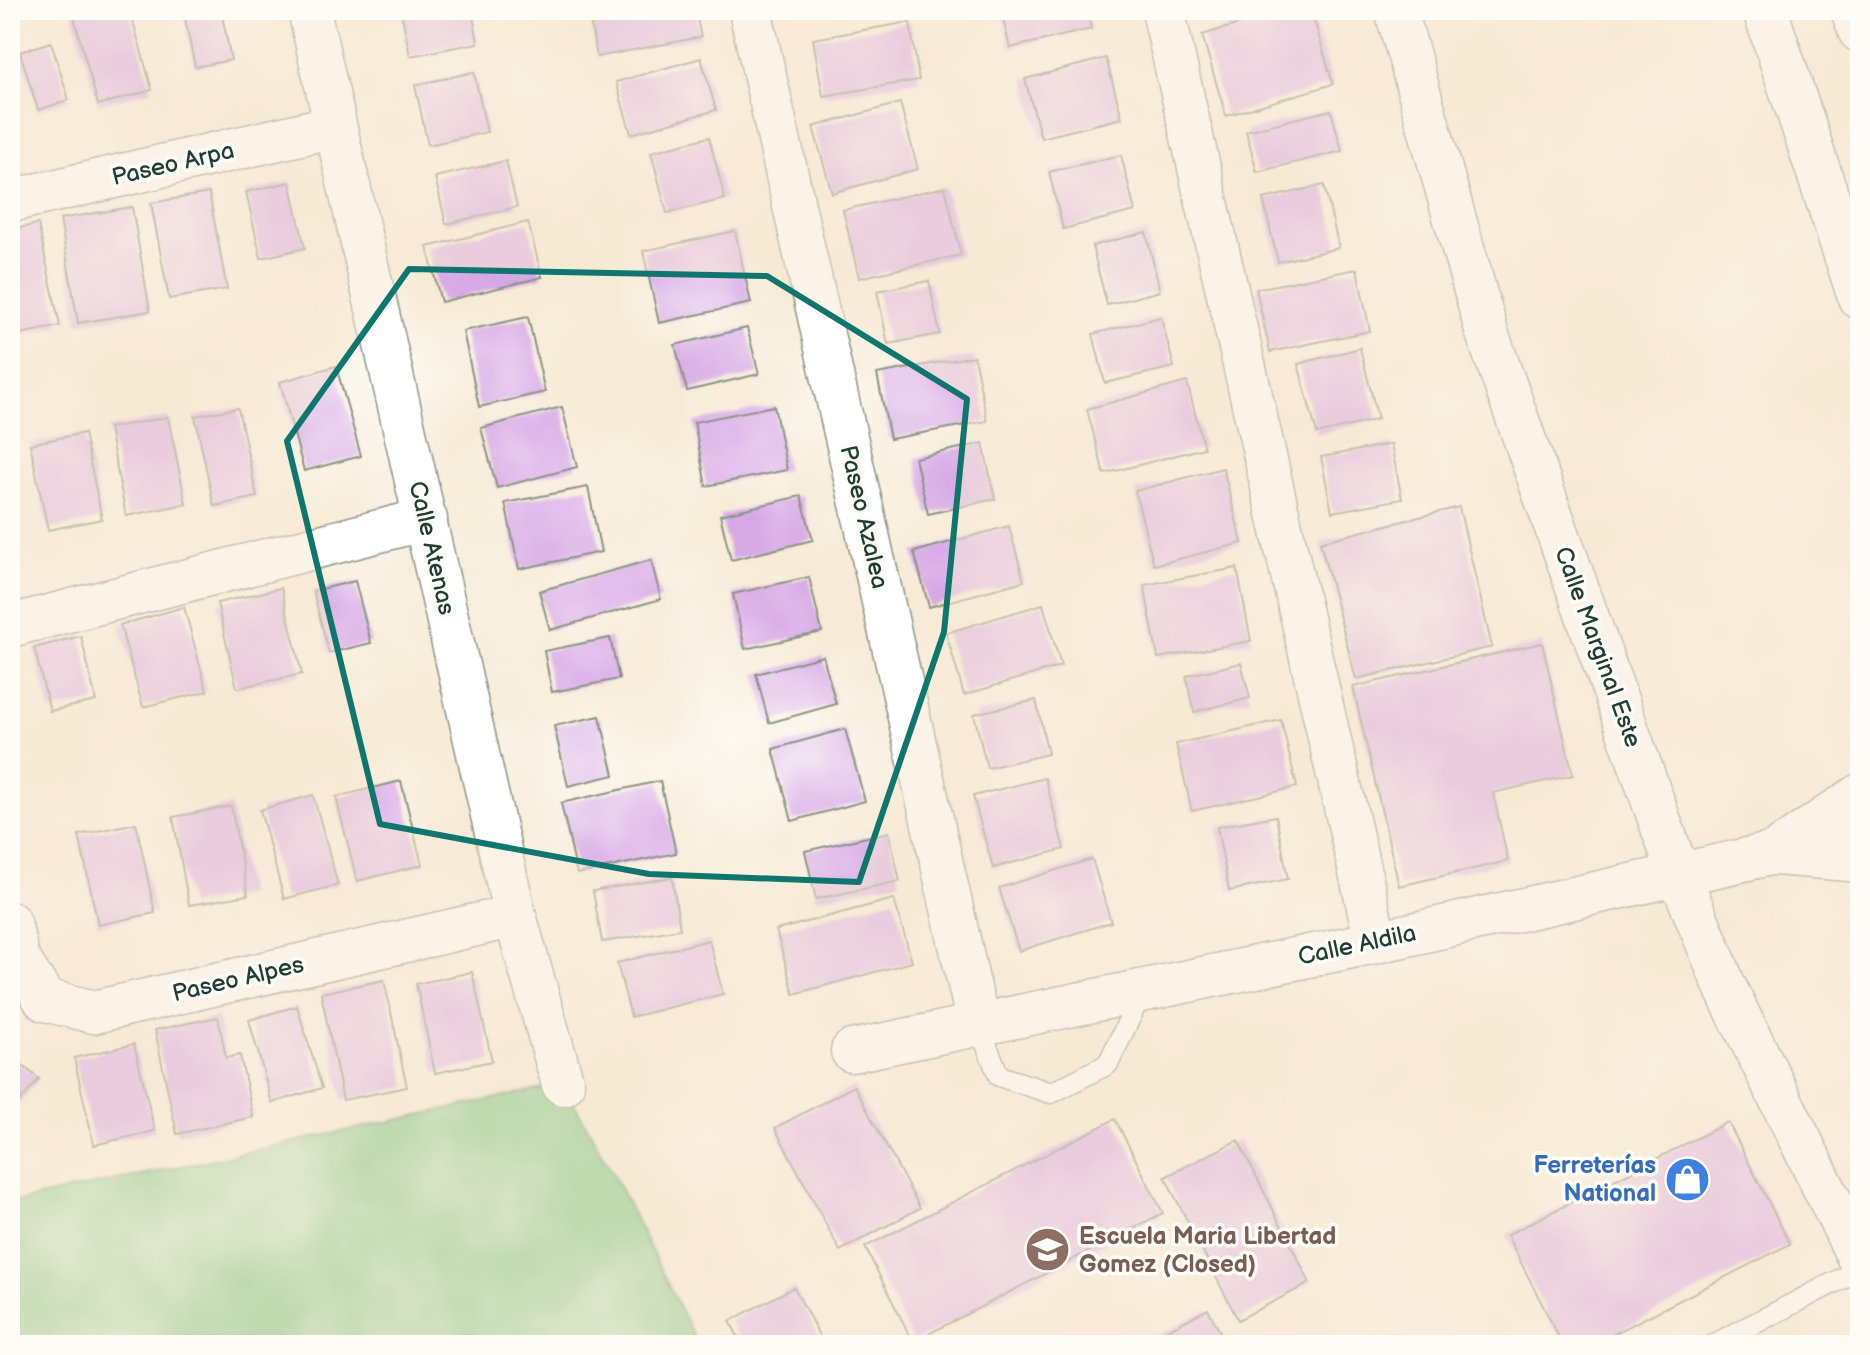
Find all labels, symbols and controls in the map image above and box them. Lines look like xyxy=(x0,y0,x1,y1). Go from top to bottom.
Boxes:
street label: Paseo Arpa xyxy=(109,136,237,192)
street label: Paseo Azalea xyxy=(833,442,895,592)
street label: Calle Atenas xyxy=(403,478,461,618)
street label: Calle Marginal Este xyxy=(1548,543,1648,751)
street label: Calle Aldila xyxy=(1295,918,1419,972)
street label: Paseo Alpes xyxy=(169,950,307,1008)
place label: Ferreterías National xyxy=(1533,1151,1656,1208)
shop icon: Ferreterías National xyxy=(1663,1155,1711,1203)
place label: Escuela Maria Libertad Gomez (Closed) xyxy=(1079,1222,1336,1279)
school or university icon: Escuela Maria Libertad Gomez (Closed) xyxy=(1024,1226,1072,1274)

